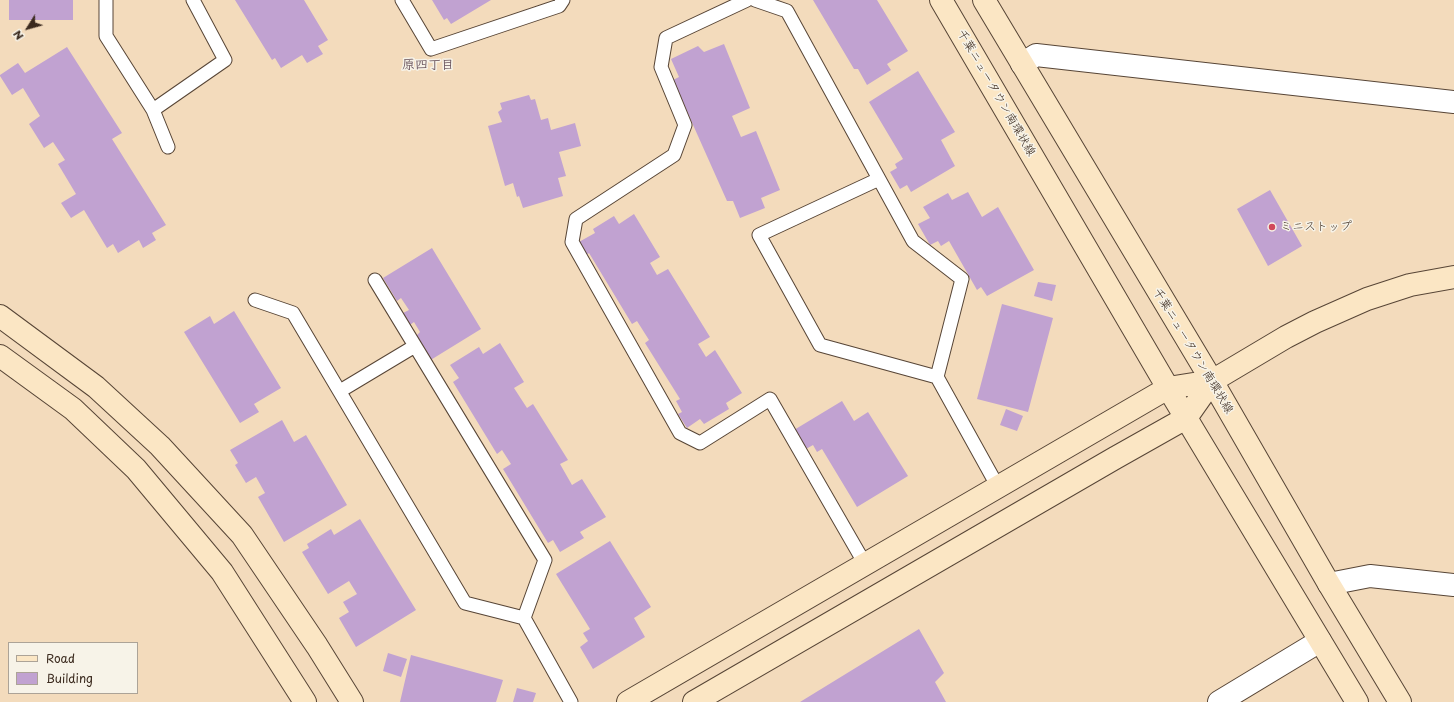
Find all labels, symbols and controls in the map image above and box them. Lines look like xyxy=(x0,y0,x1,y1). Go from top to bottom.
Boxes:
north arrow xyxy=(8,8,48,48)
text: N xyxy=(9,27,27,44)
street label: 千葉ニュータウン南環状線 xyxy=(954,27,1038,159)
district label: 原四丁目 xyxy=(402,57,454,73)
place label: ミニストップ xyxy=(1280,220,1352,234)
marker: ミニストップ xyxy=(1267,222,1277,232)
street label: 千葉ニュータウン南環状線 xyxy=(1150,286,1236,416)
legend xyxy=(8,642,138,694)
text: Road xyxy=(46,649,75,667)
text: Building xyxy=(46,669,93,687)

